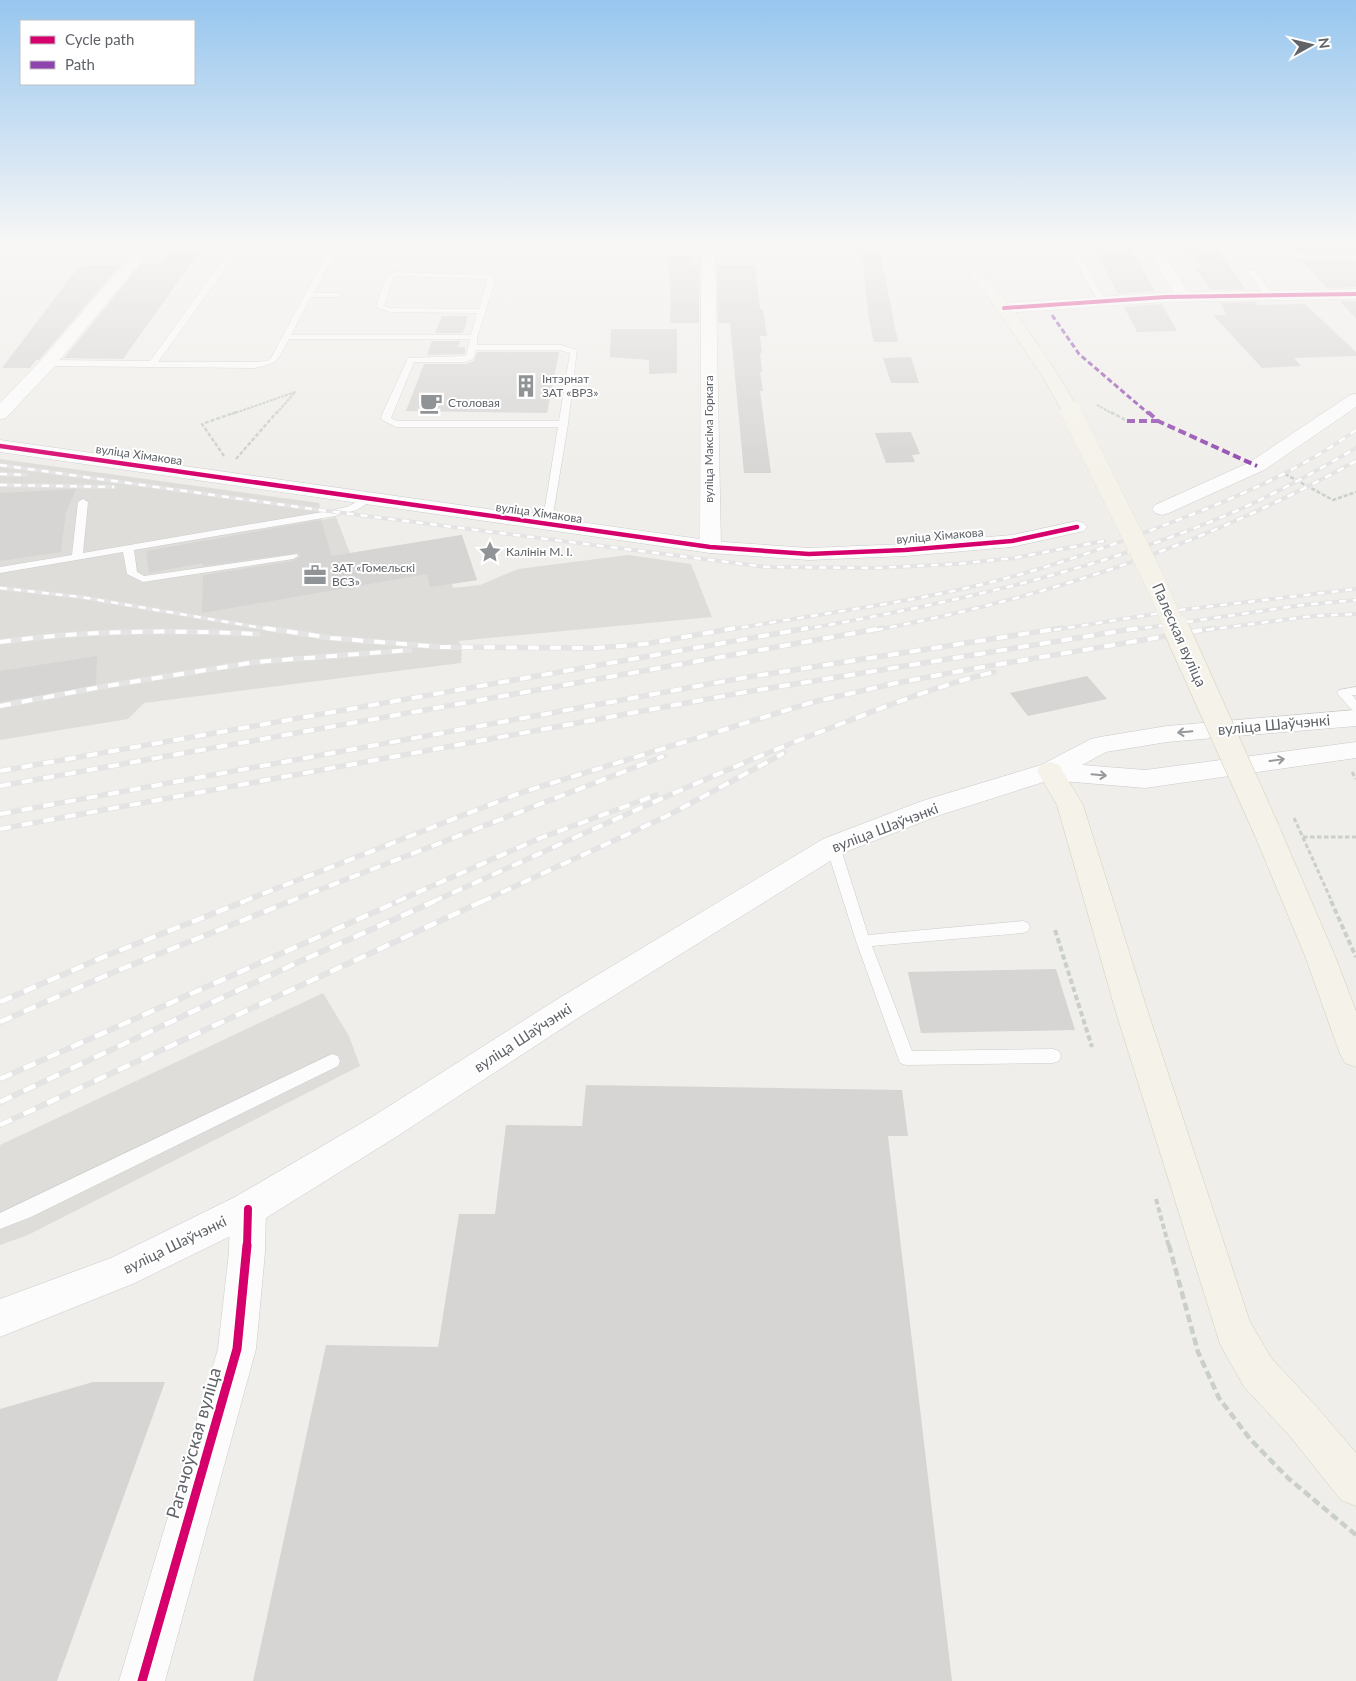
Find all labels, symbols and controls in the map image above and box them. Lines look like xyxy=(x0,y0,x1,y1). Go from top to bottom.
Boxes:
legend xyxy=(20,20,195,85)
north arrow xyxy=(1286,20,1336,70)
text: Cycle path xyxy=(65,30,134,48)
text: N xyxy=(1315,37,1334,50)
text: Path xyxy=(65,55,95,73)
place label: Інтэрнат ЗАТ «ВРЗ» xyxy=(542,371,598,400)
building icon: Інтэрнат ЗАТ «ВРЗ» xyxy=(513,373,539,399)
street label: вуліца Максіма Горкага xyxy=(701,375,716,503)
cafe icon: Столовая xyxy=(418,390,444,416)
place label: Столовая xyxy=(448,395,500,410)
street label: вуліца Хімакова xyxy=(95,441,183,468)
street label: вуліца Хімакова xyxy=(495,499,583,526)
street label: вуліца Хімакова xyxy=(896,524,984,547)
place icon: Калінін М. І. xyxy=(477,539,503,565)
place label: Калінін М. І. xyxy=(506,544,573,559)
place label: ЗАТ «Гомельскі ВСЗ» xyxy=(332,560,415,589)
office icon: ЗАТ «Гомельскі ВСЗ» xyxy=(302,562,328,588)
street label: Палеская вуліца xyxy=(1149,580,1211,689)
street label: вуліца Шаўчэнкі xyxy=(1217,710,1331,738)
one-way arrow xyxy=(1178,728,1194,737)
one-way arrow xyxy=(1269,755,1285,765)
one-way arrow xyxy=(1091,771,1107,780)
street label: вуліца Шаўчэнкі xyxy=(829,798,940,856)
street label: вуліца Шаўчэнкі xyxy=(470,999,575,1075)
street label: вуліца Шаўчэнкі xyxy=(120,1211,229,1277)
street label: Рагачоўская вуліца xyxy=(161,1365,225,1521)

